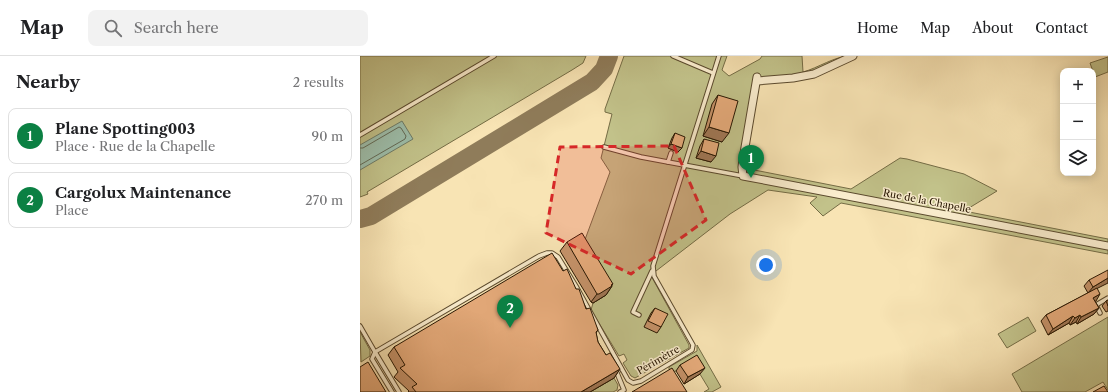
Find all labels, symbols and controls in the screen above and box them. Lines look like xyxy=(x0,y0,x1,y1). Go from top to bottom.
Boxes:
search box xyxy=(88,10,368,46)
text: Map xyxy=(20,16,64,39)
icon: search xyxy=(102,17,124,39)
text: Search here xyxy=(134,18,219,37)
text: Home xyxy=(857,19,898,37)
text: Map xyxy=(920,19,950,37)
text: About xyxy=(972,19,1013,37)
text: Contact xyxy=(1035,19,1088,37)
map controls xyxy=(1060,68,1096,176)
button: + xyxy=(1060,68,1096,104)
text: Nearby xyxy=(16,72,80,92)
text: 2 results xyxy=(293,74,344,90)
button: − xyxy=(1060,104,1096,140)
text: Plane Spotting003 xyxy=(55,119,195,138)
text: 1 xyxy=(27,128,33,144)
text: 90 m xyxy=(312,128,343,144)
text: Place · Rue de la Chapelle xyxy=(55,138,215,154)
button: layers xyxy=(1060,140,1096,176)
pin: 1 xyxy=(738,145,764,178)
text: Cargolux Maintenance xyxy=(55,183,231,202)
street label: Rue de la Chapelle xyxy=(882,186,973,216)
text: 2 xyxy=(26,192,34,208)
text: 270 m xyxy=(305,192,343,208)
text: Place xyxy=(55,202,88,218)
your location xyxy=(756,255,776,275)
pin: 2 xyxy=(497,295,523,328)
street label: Périmètre xyxy=(634,342,682,377)

